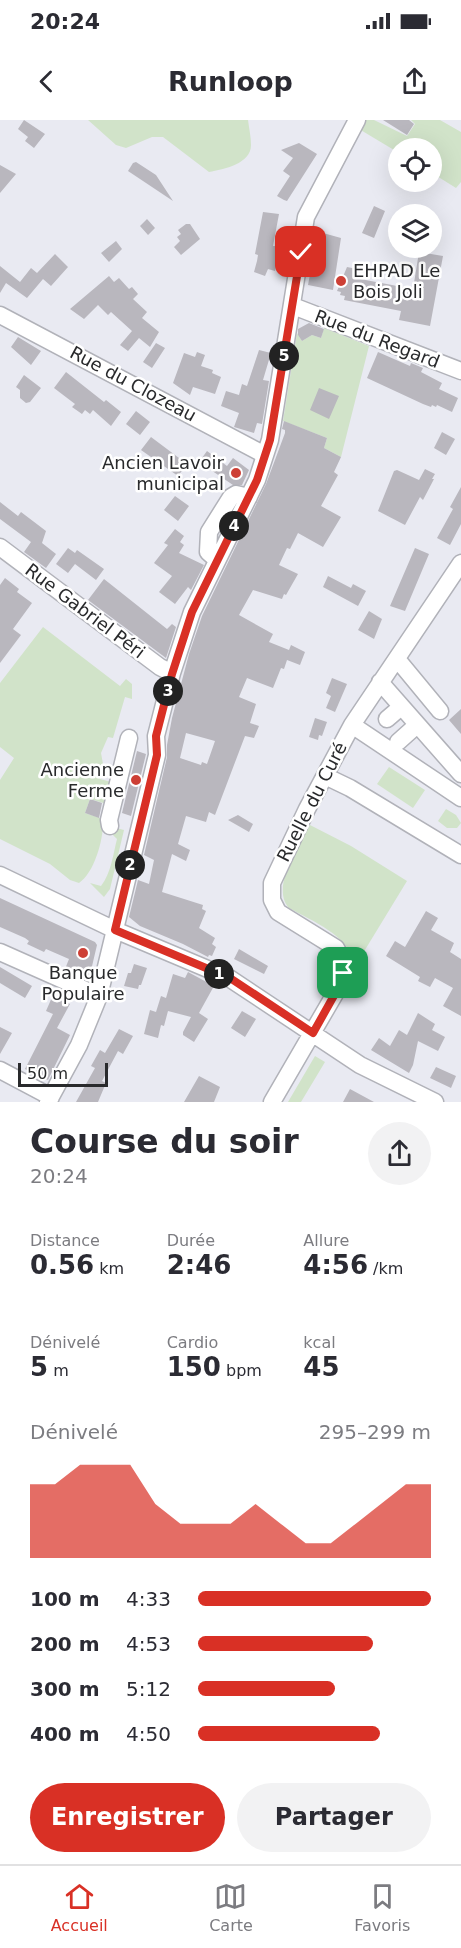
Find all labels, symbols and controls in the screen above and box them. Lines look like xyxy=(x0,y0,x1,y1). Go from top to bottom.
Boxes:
text: 20:24 xyxy=(30,9,100,34)
icon: back xyxy=(30,65,63,98)
icon: share xyxy=(398,65,431,98)
text: Runloop xyxy=(168,66,293,97)
map controls xyxy=(388,138,442,258)
button: locate xyxy=(388,138,442,192)
button: layers xyxy=(388,204,442,258)
pin xyxy=(275,226,326,277)
icon: check xyxy=(284,235,317,268)
place label: EHPAD Le Bois Joli xyxy=(353,260,440,302)
marker: EHPAD Le Bois Joli xyxy=(334,274,348,288)
street label: Rue du Regard xyxy=(312,305,443,372)
street label: Rue du Clozeau xyxy=(66,341,200,426)
pin: 5 xyxy=(269,341,299,371)
text: 5 xyxy=(278,346,290,365)
place label: Ancien Lavoir municipal xyxy=(102,452,225,494)
marker: Ancien Lavoir municipal xyxy=(229,466,243,480)
pin: 4 xyxy=(219,511,249,541)
text: 4 xyxy=(228,516,240,535)
street label: Rue Gabriel Péri xyxy=(21,559,149,662)
pin: 3 xyxy=(153,676,183,706)
text: 3 xyxy=(162,681,174,700)
street label: Ruelle du Curé xyxy=(272,738,351,865)
place label: Ancienne Ferme xyxy=(40,759,124,801)
marker: Ancienne Ferme xyxy=(129,773,143,787)
pin: 2 xyxy=(115,850,145,880)
text: 2 xyxy=(124,855,136,874)
marker: Banque Populaire xyxy=(76,946,90,960)
pin xyxy=(317,947,368,998)
icon: arrive xyxy=(326,956,359,989)
pin: 1 xyxy=(204,959,234,989)
place label: Banque Populaire xyxy=(41,962,125,1004)
text: 1 xyxy=(213,964,225,983)
scale bar xyxy=(18,1060,108,1088)
text: 50 m xyxy=(27,1064,68,1083)
text: Course du soir xyxy=(30,1122,299,1161)
button: share xyxy=(368,1122,431,1185)
text: 20:24 xyxy=(30,1164,88,1188)
text: Distance xyxy=(30,1231,100,1250)
text: Durée xyxy=(167,1231,215,1250)
text: Allure xyxy=(303,1231,349,1250)
text: 0.56 xyxy=(30,1250,94,1280)
text: 2:46 xyxy=(167,1250,231,1280)
text: 4:56 xyxy=(303,1250,368,1280)
text: km xyxy=(94,1259,124,1278)
text: /km xyxy=(368,1259,403,1278)
text: Dénivelé xyxy=(30,1333,100,1352)
text: Cardio xyxy=(167,1333,218,1352)
text: kcal xyxy=(303,1333,336,1352)
text: 5 xyxy=(30,1352,48,1382)
text: 150 xyxy=(167,1352,221,1382)
text: 45 xyxy=(303,1352,340,1382)
text: m xyxy=(48,1361,69,1380)
text: bpm xyxy=(221,1361,262,1380)
text: Dénivelé xyxy=(30,1420,118,1444)
text: 295–299 m xyxy=(319,1420,431,1444)
text: 100 m xyxy=(30,1587,100,1611)
text: 4:33 xyxy=(126,1587,171,1611)
text: 200 m xyxy=(30,1632,100,1656)
text: 4:53 xyxy=(126,1632,171,1656)
text: 300 m xyxy=(30,1677,100,1701)
text: 5:12 xyxy=(126,1677,171,1701)
text: 400 m xyxy=(30,1722,100,1746)
text: 4:50 xyxy=(126,1722,171,1746)
button: Enregistrer xyxy=(30,1783,225,1852)
button: Partager xyxy=(237,1783,431,1852)
tab: Accueil xyxy=(51,1880,108,1935)
tab: Carte xyxy=(209,1880,253,1935)
tab: Favoris xyxy=(354,1880,410,1935)

